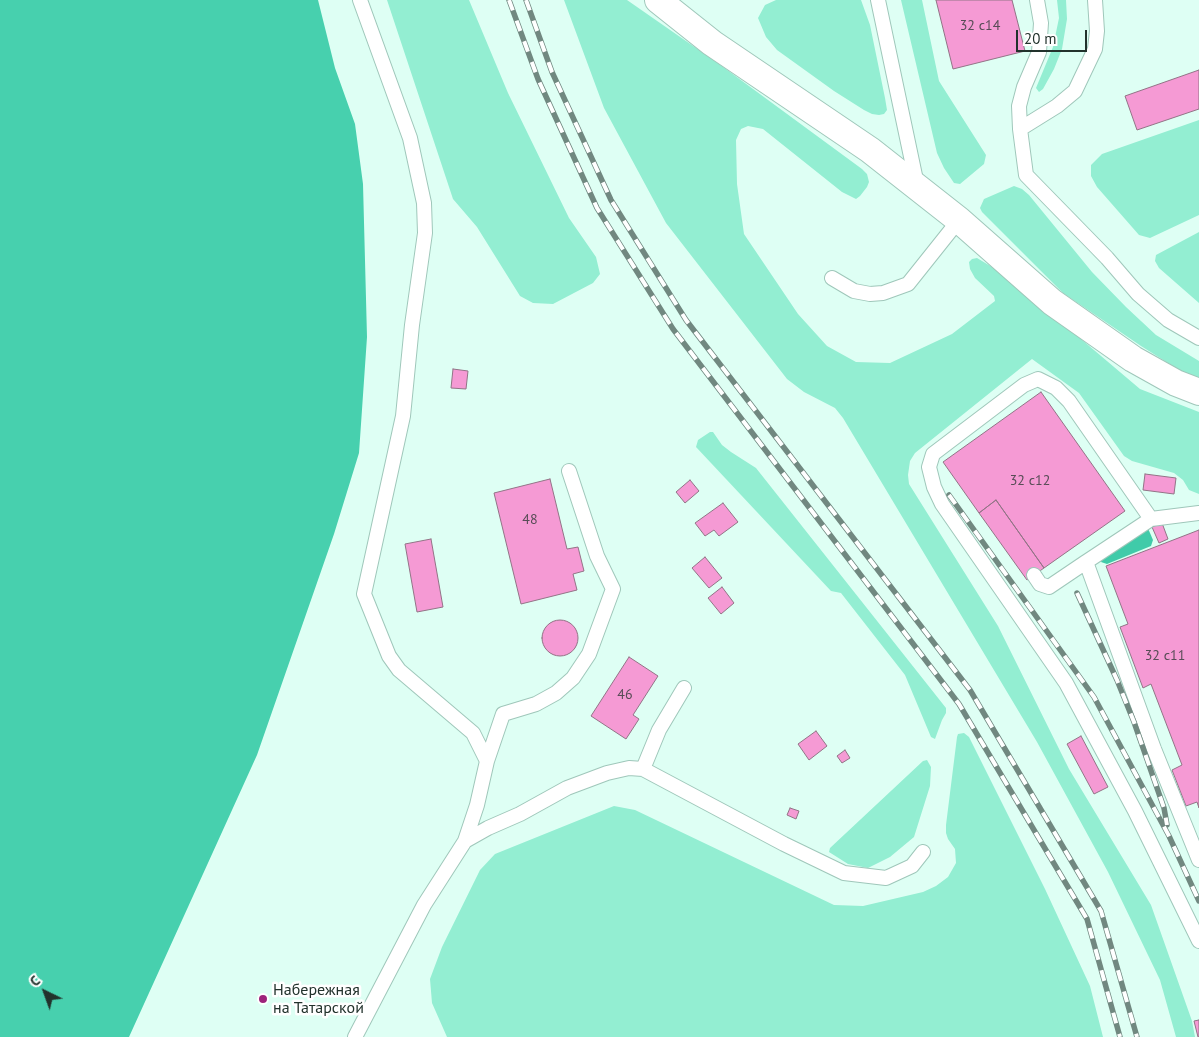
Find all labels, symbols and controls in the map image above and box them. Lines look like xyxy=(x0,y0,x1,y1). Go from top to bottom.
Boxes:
house number: 32 с14 xyxy=(960,18,1000,34)
scale bar xyxy=(1019,20,1090,52)
text: 20 m xyxy=(1024,29,1057,48)
house number: 32 с12 xyxy=(1010,473,1050,489)
house number: 48 xyxy=(522,512,538,528)
house number: 32 с11 xyxy=(1145,648,1185,664)
house number: 46 xyxy=(617,687,633,703)
north arrow xyxy=(20,967,70,1017)
text: С xyxy=(26,972,44,990)
place label: Набережная на Татарской xyxy=(273,980,364,1018)
marker: Набережная на Татарской xyxy=(257,993,269,1005)

